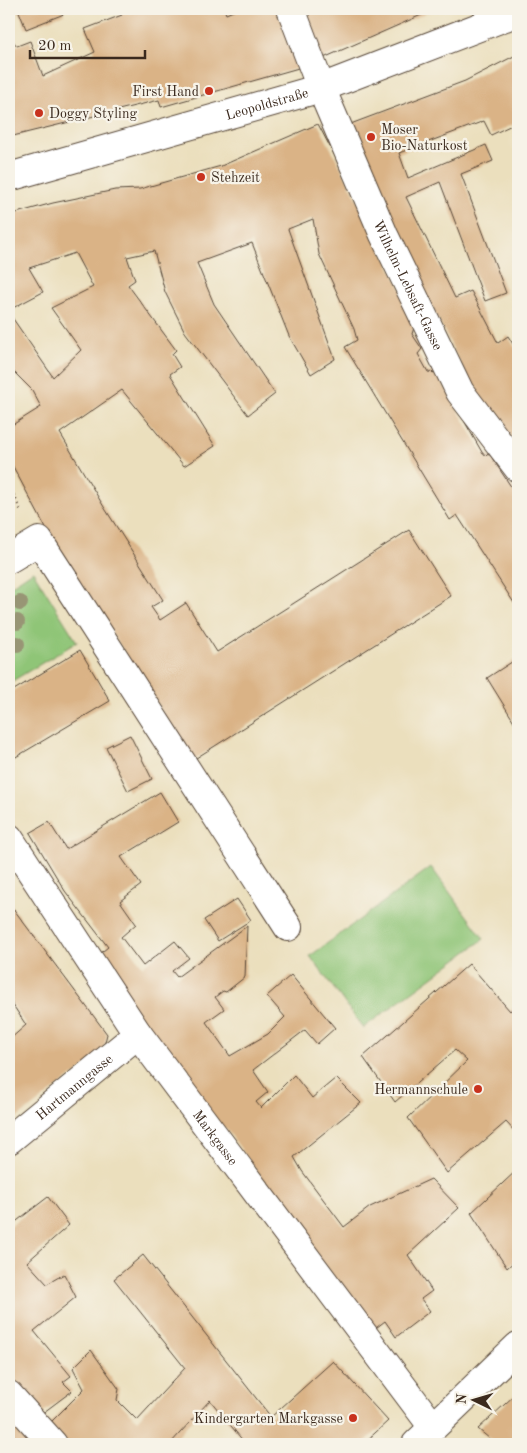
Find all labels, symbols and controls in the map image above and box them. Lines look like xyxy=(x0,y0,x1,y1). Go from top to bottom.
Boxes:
scale bar xyxy=(30,28,145,60)
text: 20 m xyxy=(38,39,72,54)
place label: First Hand xyxy=(132,85,199,99)
marker: First Hand xyxy=(203,85,215,97)
street label: Leopoldstraße xyxy=(224,86,310,123)
marker: Doggy Styling xyxy=(33,107,45,119)
place label: Doggy Styling xyxy=(49,107,137,121)
place label: Moser Bio-Naturkost xyxy=(381,123,468,153)
marker: Moser Bio-Naturkost xyxy=(365,131,377,143)
marker: Stehzeit xyxy=(195,171,207,183)
place label: Stehzeit xyxy=(211,171,260,185)
street label: Wilhelm-Lebsaft-Gasse xyxy=(370,218,445,353)
street label: Hartmanngasse xyxy=(33,1052,116,1123)
place label: Hermannschule xyxy=(374,1083,468,1097)
marker: Hermannschule xyxy=(472,1083,484,1095)
street label: Markgasse xyxy=(190,1108,240,1168)
north arrow xyxy=(450,1376,500,1426)
text: N xyxy=(455,1393,470,1405)
place label: Kindergarten Markgasse xyxy=(194,1412,343,1426)
marker: Kindergarten Markgasse xyxy=(347,1412,359,1424)

